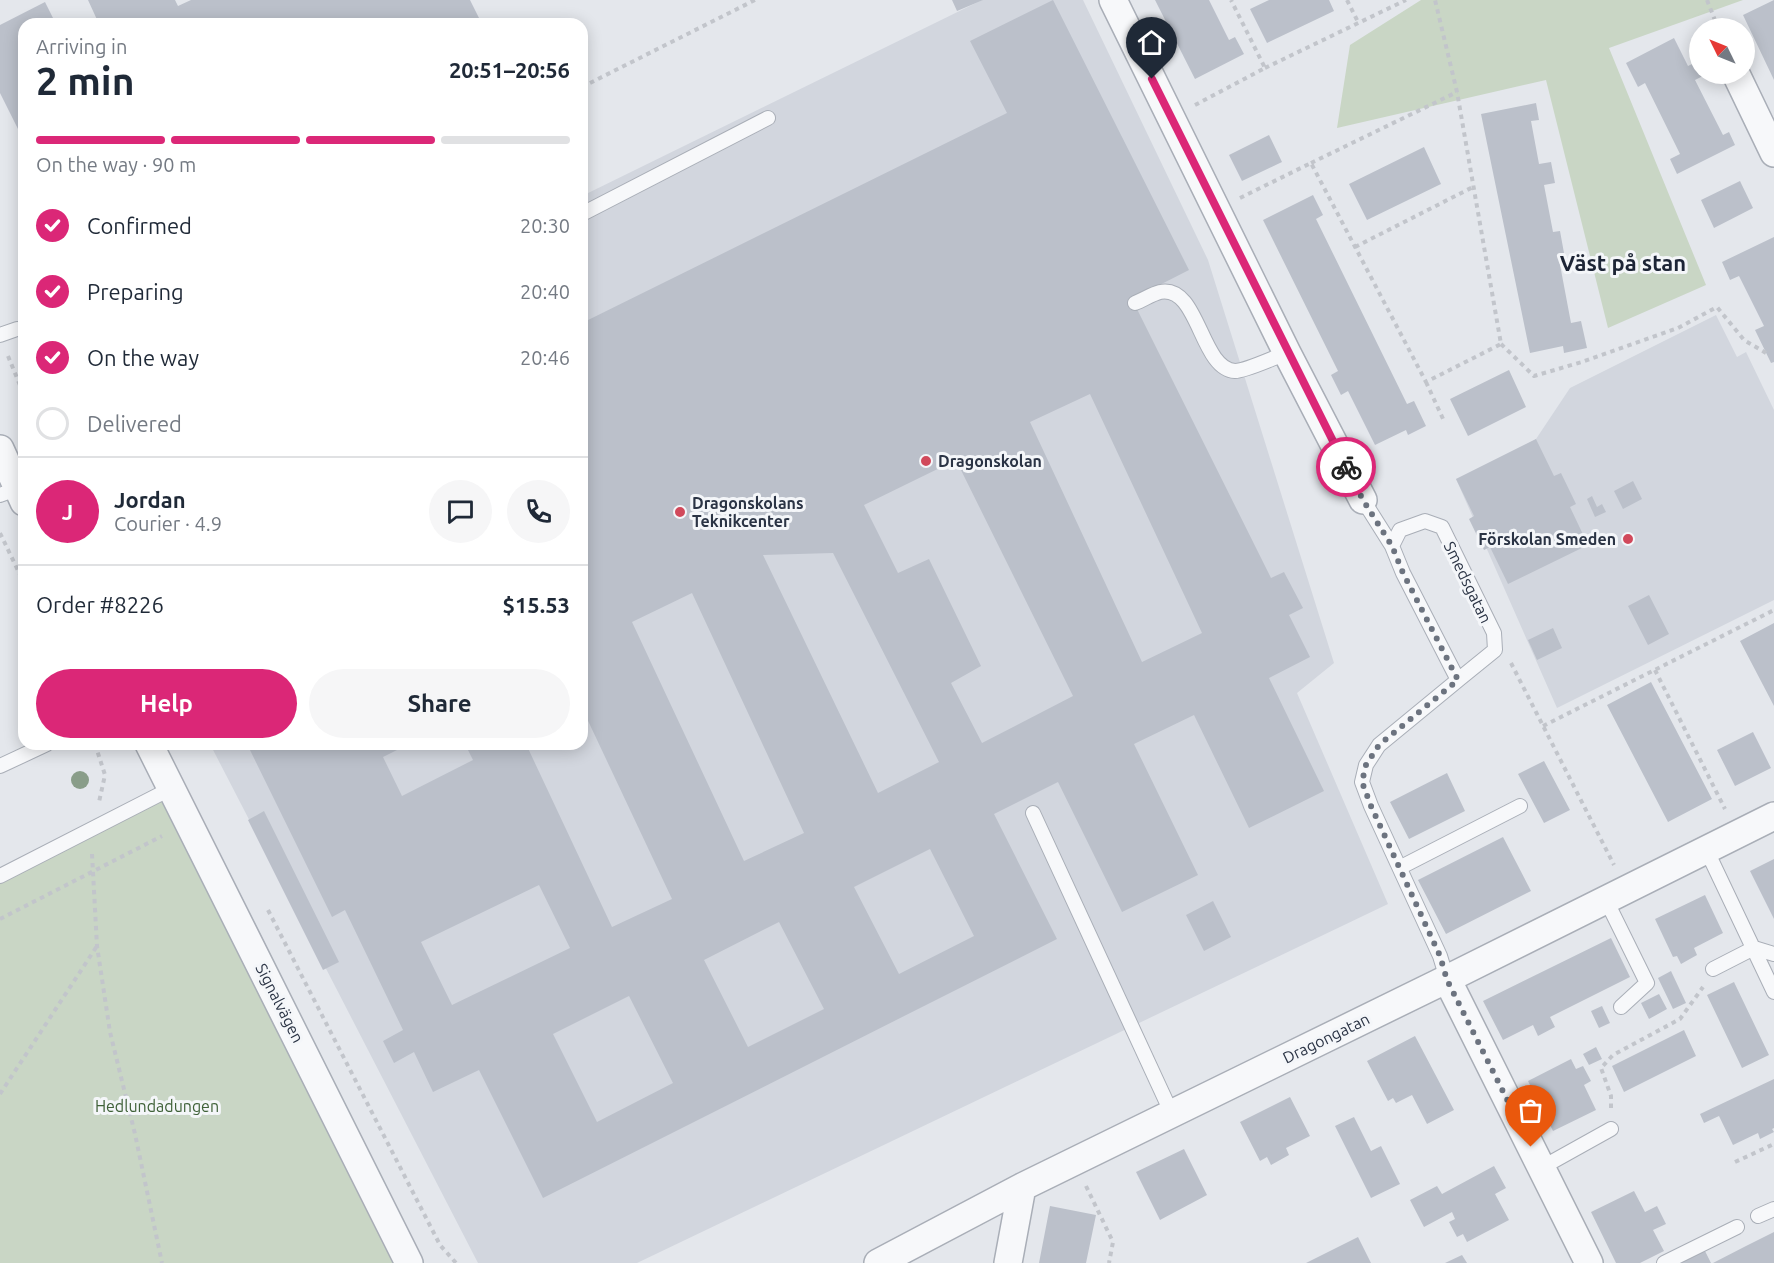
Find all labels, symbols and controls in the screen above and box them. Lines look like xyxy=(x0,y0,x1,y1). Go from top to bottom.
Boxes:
pin xyxy=(1126,17,1177,79)
north arrow xyxy=(1689,18,1755,84)
map controls xyxy=(1689,18,1755,84)
icon: home xyxy=(1135,26,1168,59)
text: Arriving in xyxy=(36,35,127,58)
text: 20:51–20:56 xyxy=(449,57,570,82)
text: 2 min xyxy=(36,59,135,102)
text: On the way · 90 m xyxy=(36,153,196,176)
icon: check xyxy=(36,209,69,242)
text: Confirmed xyxy=(87,213,192,238)
text: 20:30 xyxy=(520,214,570,237)
district label: Väst på stan xyxy=(1560,250,1686,275)
icon: check xyxy=(36,275,69,308)
text: Preparing xyxy=(87,279,184,304)
text: 20:40 xyxy=(520,280,570,303)
icon: check xyxy=(36,341,69,374)
text: On the way xyxy=(87,345,199,370)
text: 20:46 xyxy=(520,346,570,369)
text: Delivered xyxy=(87,411,182,436)
courier xyxy=(1316,437,1376,497)
icon: bike xyxy=(1330,451,1363,484)
place label: Dragonskolan xyxy=(938,452,1042,470)
marker: Dragonskolan xyxy=(919,454,933,468)
button: chat xyxy=(429,480,492,543)
button: phone xyxy=(507,480,570,543)
text: Jordan xyxy=(114,487,186,512)
place label: Dragonskolans Teknikcenter xyxy=(692,494,804,530)
text: J xyxy=(62,499,73,524)
marker: Dragonskolans Teknikcenter xyxy=(673,505,687,519)
text: Courier · 4.9 xyxy=(114,512,222,535)
place label: Förskolan Smeden xyxy=(1478,530,1616,548)
marker: Förskolan Smeden xyxy=(1621,532,1635,546)
street label: Smedsgatan xyxy=(1441,538,1495,626)
text: Order #8226 xyxy=(36,592,164,617)
text: $15.53 xyxy=(503,592,570,617)
button: Help xyxy=(36,669,297,738)
button: Share xyxy=(309,669,570,738)
street label: Signalvägen xyxy=(252,961,308,1045)
street label: Dragongatan xyxy=(1280,1009,1372,1067)
pin xyxy=(1505,1085,1556,1147)
icon: bag xyxy=(1514,1094,1547,1127)
park label: Hedlundadungen xyxy=(95,1097,219,1115)

